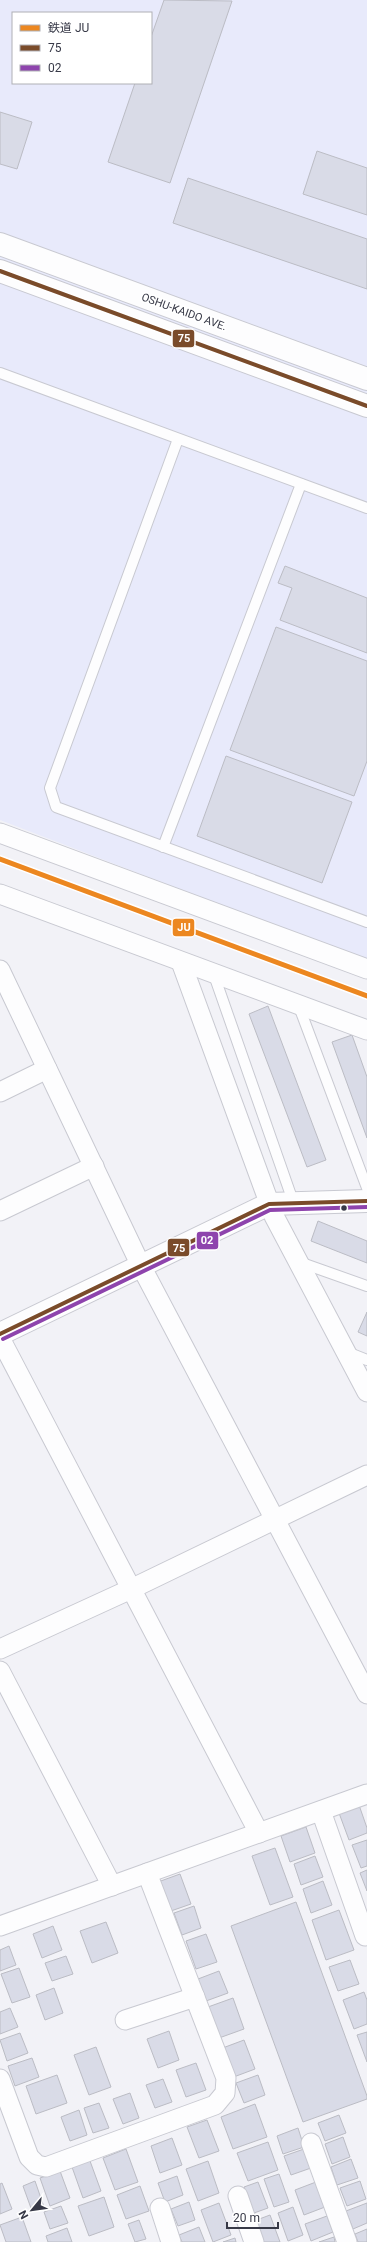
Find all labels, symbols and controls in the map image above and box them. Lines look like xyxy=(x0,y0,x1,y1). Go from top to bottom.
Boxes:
legend xyxy=(12,12,152,84)
text: 鉄道 JU xyxy=(48,21,89,35)
text: 75 xyxy=(48,41,62,55)
text: 02 xyxy=(48,61,62,75)
street label: OSHU-KAIDO AVE. xyxy=(140,291,228,333)
line badge: 75 xyxy=(172,329,195,348)
text: 75 xyxy=(178,332,190,345)
line badge: JU xyxy=(172,918,195,937)
text: JU xyxy=(177,921,191,934)
unlabelled marker xyxy=(339,1203,349,1213)
line badge: 02 xyxy=(196,1231,219,1250)
text: 02 xyxy=(201,1234,213,1247)
line badge: 75 xyxy=(167,1238,190,1257)
text: 75 xyxy=(173,1242,185,1255)
north arrow xyxy=(12,2190,52,2230)
scale bar xyxy=(227,2204,278,2230)
text: N xyxy=(16,2208,31,2221)
text: 20 m xyxy=(233,2211,260,2225)

